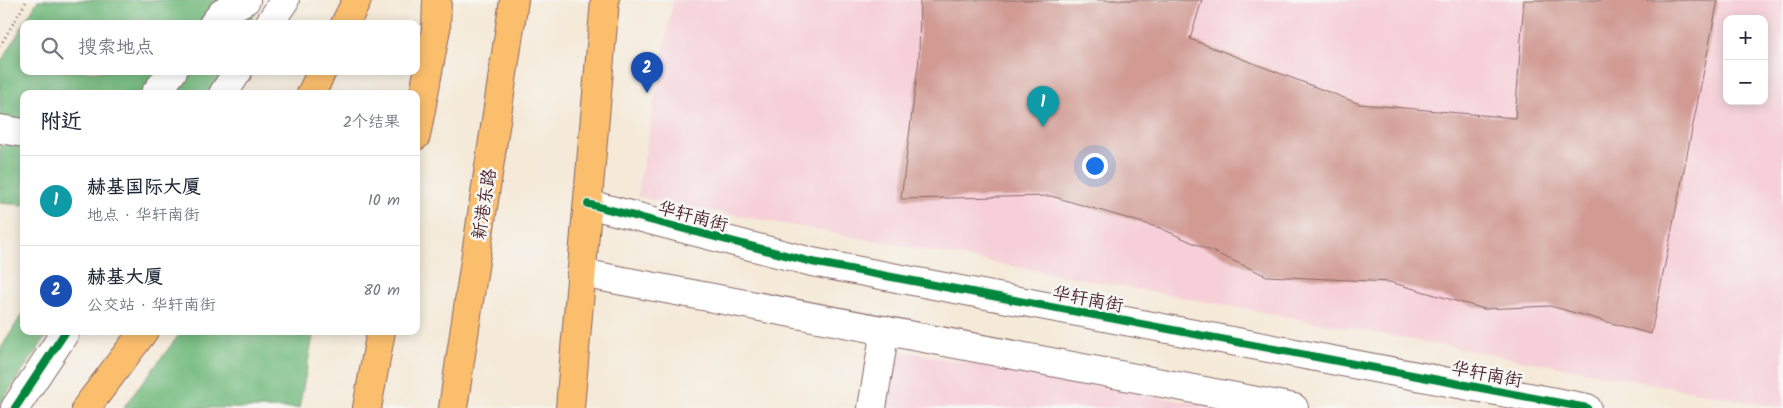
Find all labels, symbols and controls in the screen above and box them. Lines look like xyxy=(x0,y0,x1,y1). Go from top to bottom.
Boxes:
map controls xyxy=(1723,15,1768,105)
button: + xyxy=(1723,15,1768,60)
search box xyxy=(20,20,420,75)
text: 搜索地点 xyxy=(78,33,154,63)
icon: search xyxy=(38,34,66,62)
pin: 2 xyxy=(631,52,663,93)
button: − xyxy=(1723,60,1768,105)
pin: 1 xyxy=(1027,86,1059,127)
text: 附近 xyxy=(40,106,82,139)
text: 2个结果 xyxy=(343,110,400,135)
your location xyxy=(1082,153,1108,179)
street label: 新港东路 xyxy=(466,166,505,242)
text: 赫基国际大厦 xyxy=(87,173,201,203)
text: 1 xyxy=(54,188,58,213)
text: 10 m xyxy=(368,188,400,213)
street label: 华轩南街 xyxy=(654,194,731,241)
text: 地点 · 华轩南街 xyxy=(87,203,200,228)
text: 赫基大厦 xyxy=(87,263,163,293)
text: 2 xyxy=(51,278,61,303)
text: 80 m xyxy=(363,278,400,303)
street label: 华轩南街 xyxy=(1050,279,1126,322)
text: 公交站 · 华轩南街 xyxy=(87,293,216,318)
street label: 华轩南街 xyxy=(1449,354,1525,397)

